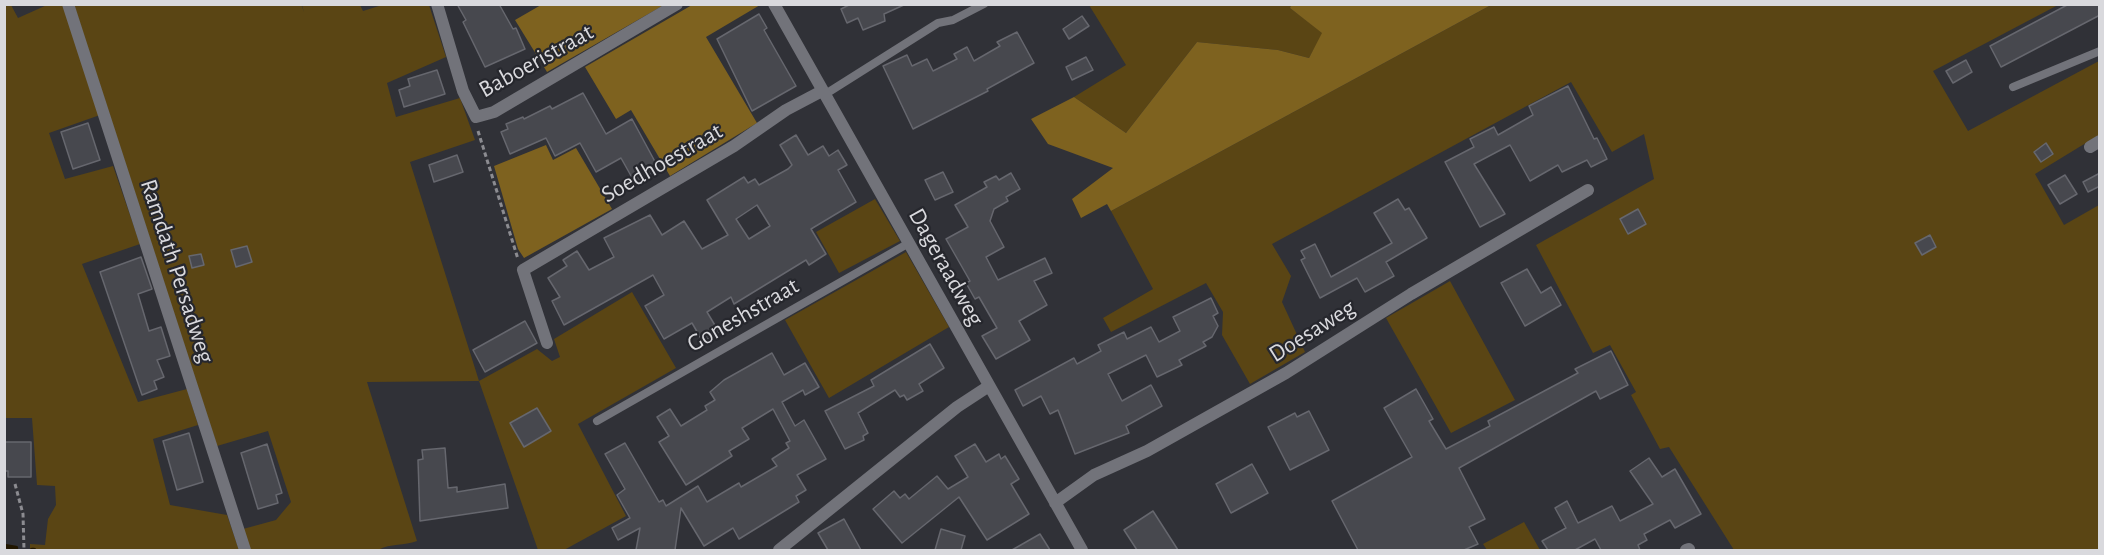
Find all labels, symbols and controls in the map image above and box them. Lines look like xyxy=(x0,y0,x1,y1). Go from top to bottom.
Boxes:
street label: Baboeristraat xyxy=(474,18,598,104)
street label: Soedhoestraat xyxy=(596,117,728,209)
street label: Ramdath Persadweg xyxy=(134,175,220,367)
street label: Dageraadweg xyxy=(902,203,990,331)
street label: Goneshstraat xyxy=(682,271,804,359)
street label: Doesaweg xyxy=(1264,293,1360,369)

